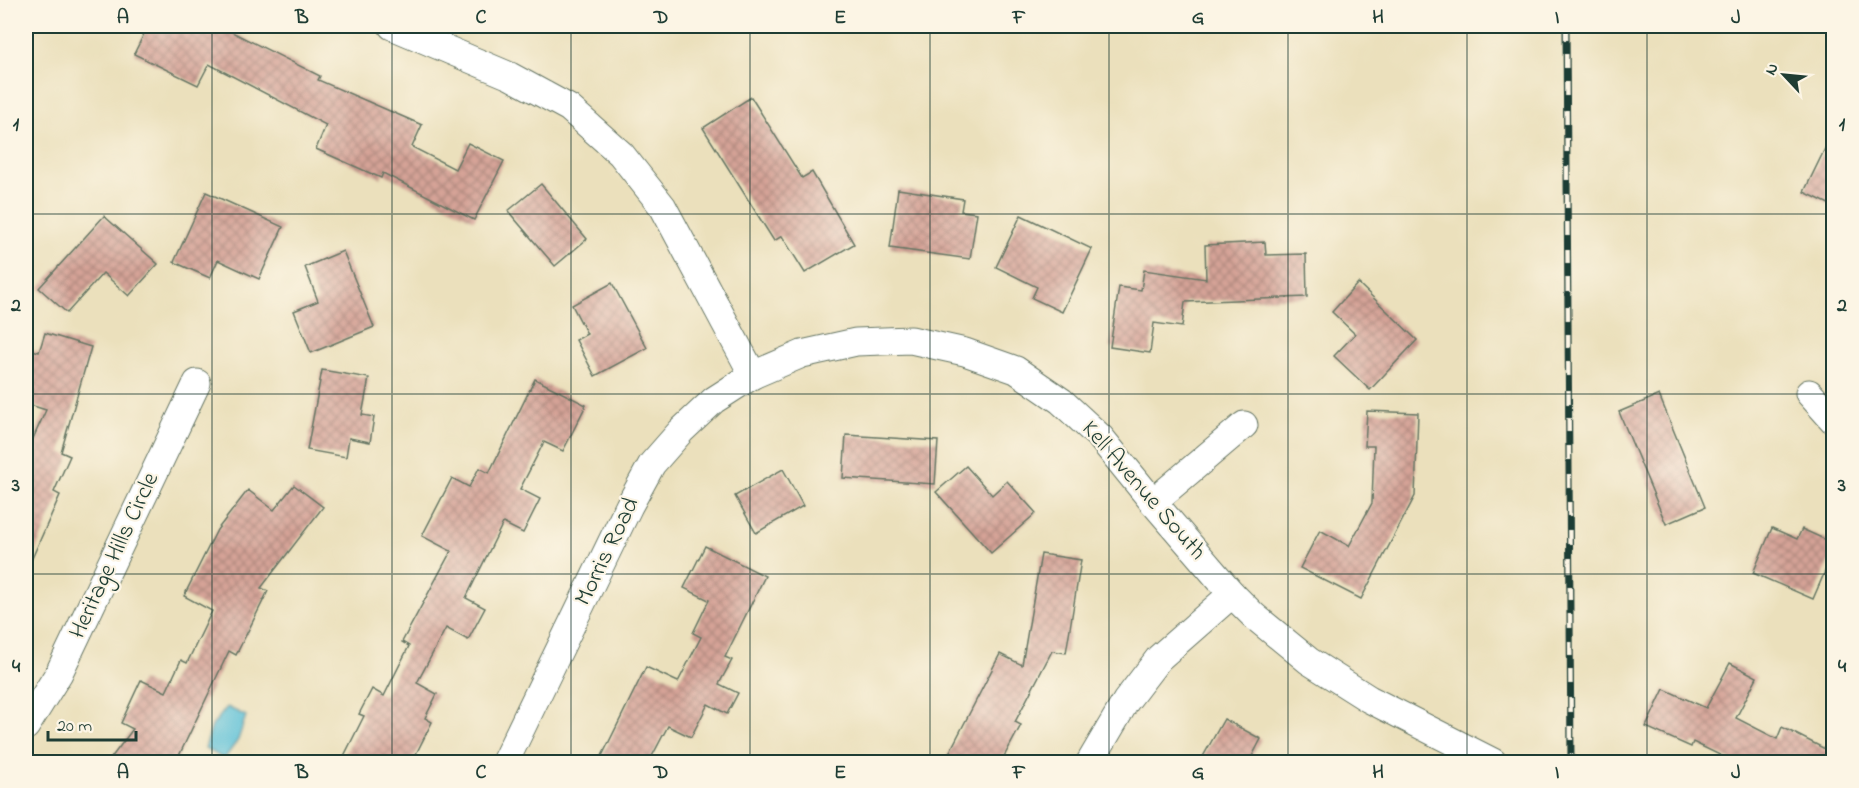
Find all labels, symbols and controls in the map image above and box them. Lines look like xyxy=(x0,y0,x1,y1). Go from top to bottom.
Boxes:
text: A xyxy=(117,4,129,33)
text: B xyxy=(294,4,309,33)
text: C xyxy=(476,4,487,33)
text: D xyxy=(653,4,668,33)
text: E xyxy=(834,4,846,33)
text: F xyxy=(1012,4,1026,33)
text: G xyxy=(1192,4,1205,33)
text: H xyxy=(1372,4,1384,33)
text: I xyxy=(1555,4,1560,33)
text: J xyxy=(1731,4,1741,33)
north arrow xyxy=(1754,45,1814,105)
text: N xyxy=(1759,59,1786,79)
text: 1 xyxy=(13,111,20,140)
text: 1 xyxy=(1839,111,1846,140)
text: 2 xyxy=(10,292,21,321)
text: 2 xyxy=(1836,292,1847,321)
street label: Kell Avenue South xyxy=(1072,413,1214,569)
street label: Heritage Hills Circle xyxy=(61,467,169,645)
text: 3 xyxy=(11,472,20,501)
text: 3 xyxy=(1837,472,1846,501)
street label: Morris Road xyxy=(567,491,650,612)
text: 4 xyxy=(12,653,21,682)
text: 4 xyxy=(1838,653,1847,682)
scale bar xyxy=(48,704,136,742)
text: 20 m xyxy=(57,714,92,740)
text: A xyxy=(117,759,129,788)
text: B xyxy=(294,759,309,788)
text: C xyxy=(476,759,487,788)
text: D xyxy=(653,759,668,788)
text: E xyxy=(834,759,846,788)
text: F xyxy=(1012,759,1026,788)
text: G xyxy=(1192,759,1205,788)
text: H xyxy=(1372,759,1384,788)
text: I xyxy=(1555,759,1560,788)
text: J xyxy=(1731,759,1741,788)

